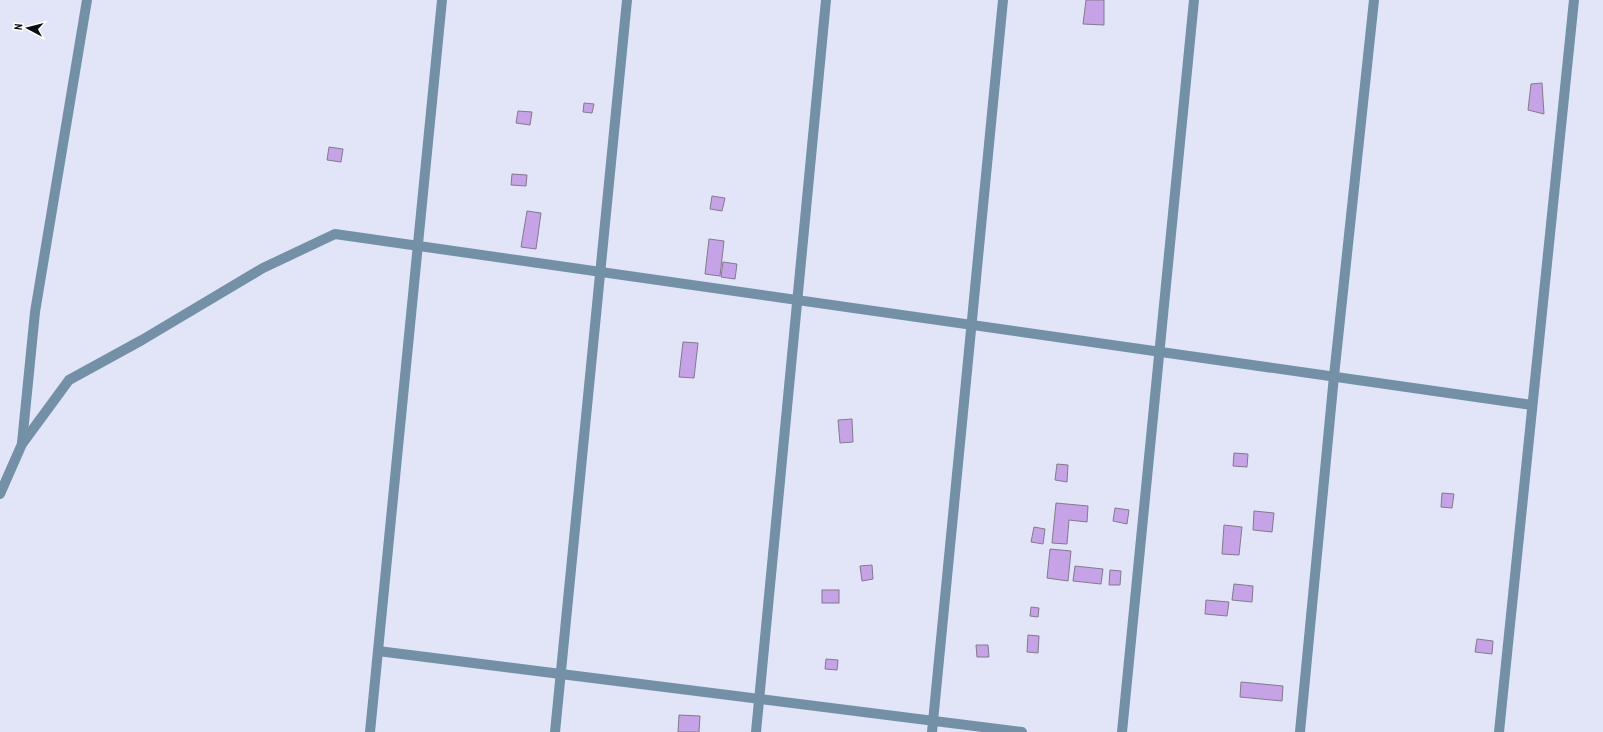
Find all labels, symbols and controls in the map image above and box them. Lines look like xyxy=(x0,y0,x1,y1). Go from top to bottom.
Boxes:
north arrow xyxy=(8,8,48,48)
text: N xyxy=(11,23,25,31)

